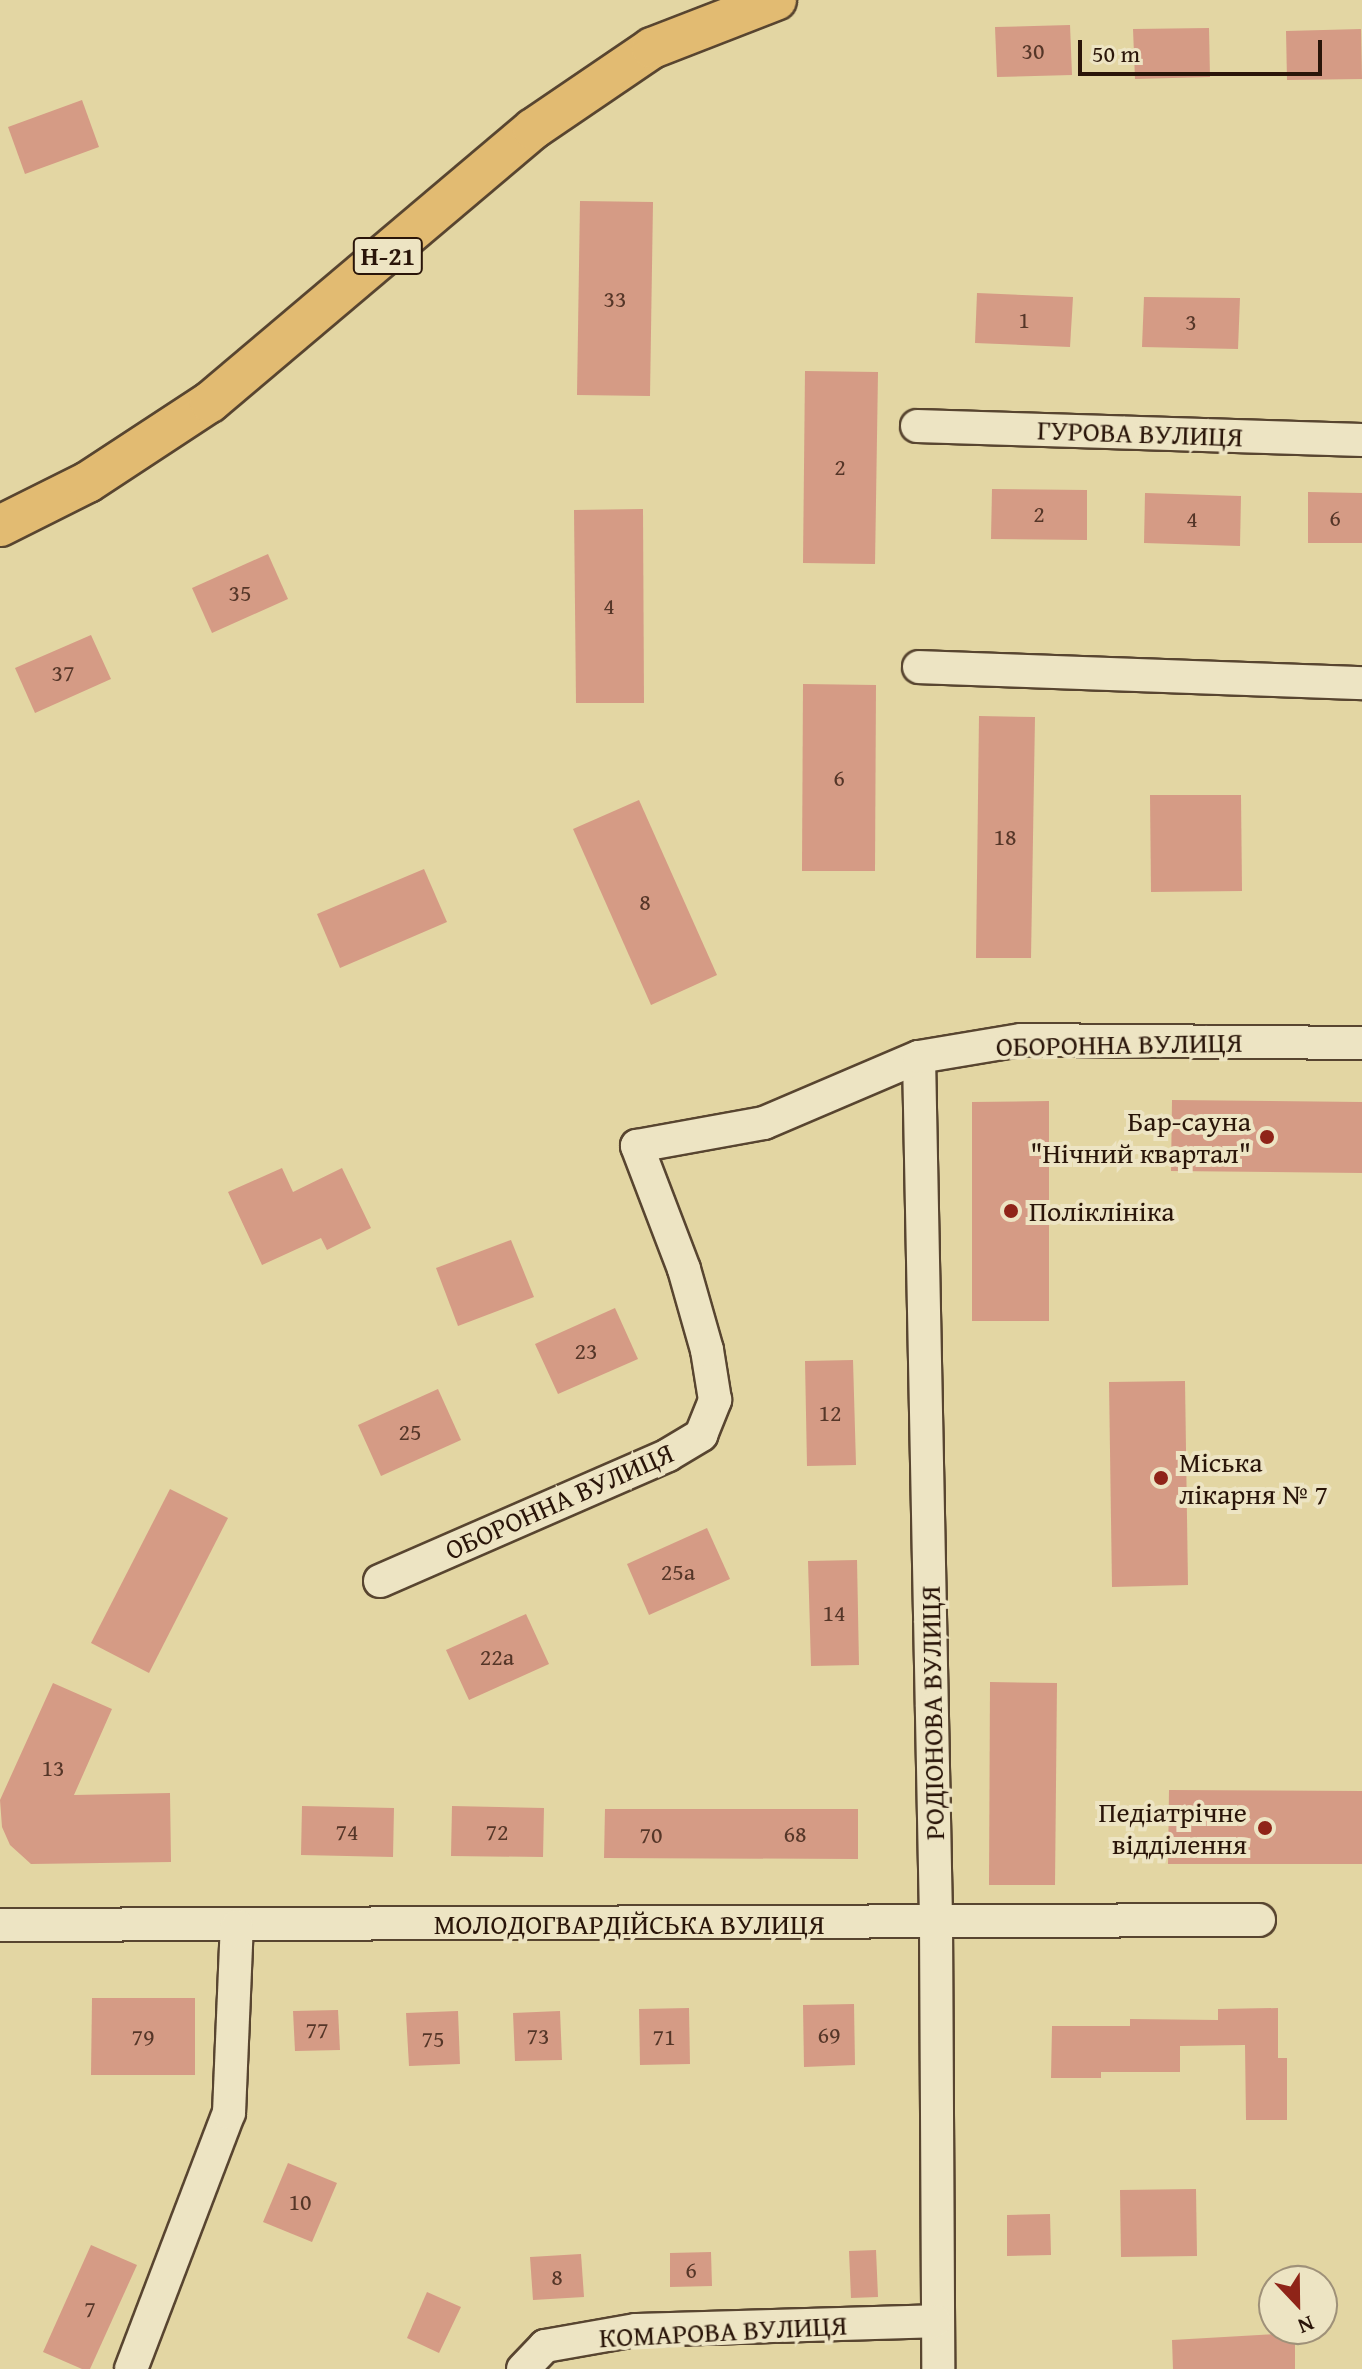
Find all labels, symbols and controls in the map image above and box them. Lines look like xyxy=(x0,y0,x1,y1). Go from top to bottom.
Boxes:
scale bar xyxy=(1082,24,1326,74)
text: 50 m xyxy=(1092,36,1140,71)
house number: 30 xyxy=(1021,37,1045,65)
road number: Н-21 xyxy=(352,234,424,278)
house number: 33 xyxy=(603,285,627,313)
house number: 1 xyxy=(1018,306,1030,334)
house number: 3 xyxy=(1185,308,1197,336)
street label: ГУРОВА ВУЛИЦЯ xyxy=(1037,413,1243,453)
house number: 2 xyxy=(834,453,846,481)
house number: 2 xyxy=(1033,500,1045,528)
house number: 6 xyxy=(1329,504,1341,532)
house number: 4 xyxy=(1186,505,1198,533)
house number: 35 xyxy=(228,579,252,607)
house number: 4 xyxy=(603,592,615,620)
house number: 37 xyxy=(51,659,75,687)
house number: 6 xyxy=(833,764,845,792)
house number: 18 xyxy=(993,823,1017,851)
house number: 8 xyxy=(639,888,651,916)
street label: ОБОРОННА ВУЛИЦЯ xyxy=(996,1025,1242,1063)
place label: Бар-сауна "Нічний квартал" xyxy=(1030,1104,1251,1170)
marker: Бар-сауна "Нічний квартал" xyxy=(1258,1128,1276,1146)
place label: Поліклініка xyxy=(1029,1194,1175,1228)
marker: Поліклініка xyxy=(1000,1200,1022,1222)
house number: 23 xyxy=(574,1337,598,1365)
house number: 12 xyxy=(818,1399,842,1427)
house number: 25 xyxy=(398,1418,422,1446)
street label: ОБОРОННА ВУЛИЦЯ xyxy=(440,1436,678,1566)
place label: Міська лікарня № 7 xyxy=(1179,1445,1328,1511)
marker: Міська лікарня № 7 xyxy=(1150,1467,1172,1489)
house number: 25а xyxy=(661,1558,695,1586)
street label: РОДІОНОВА ВУЛИЦЯ xyxy=(913,1586,951,1840)
house number: 14 xyxy=(822,1599,846,1627)
house number: 22а xyxy=(480,1643,514,1671)
house number: 13 xyxy=(41,1754,65,1782)
place label: Педіатрічне відділення xyxy=(1099,1795,1247,1861)
marker: Педіатрічне відділення xyxy=(1254,1817,1276,1839)
house number: 74 xyxy=(335,1818,359,1846)
house number: 72 xyxy=(485,1818,509,1846)
house number: 68 xyxy=(783,1820,807,1848)
house number: 70 xyxy=(639,1821,663,1849)
street label: МОЛОДОГВАРДІЙСЬКА ВУЛИЦЯ xyxy=(434,1907,824,1941)
house number: 77 xyxy=(305,2016,329,2044)
house number: 69 xyxy=(817,2021,841,2049)
house number: 73 xyxy=(526,2022,550,2050)
house number: 79 xyxy=(131,2023,155,2051)
house number: 71 xyxy=(652,2023,676,2051)
house number: 75 xyxy=(421,2025,445,2053)
house number: 10 xyxy=(288,2188,312,2216)
house number: 6 xyxy=(685,2256,697,2284)
house number: 8 xyxy=(551,2263,563,2291)
north arrow xyxy=(1258,2265,1338,2345)
house number: 7 xyxy=(84,2295,96,2323)
street label: КОМАРОВА ВУЛИЦЯ xyxy=(598,2308,848,2354)
text: N xyxy=(1293,2308,1319,2343)

